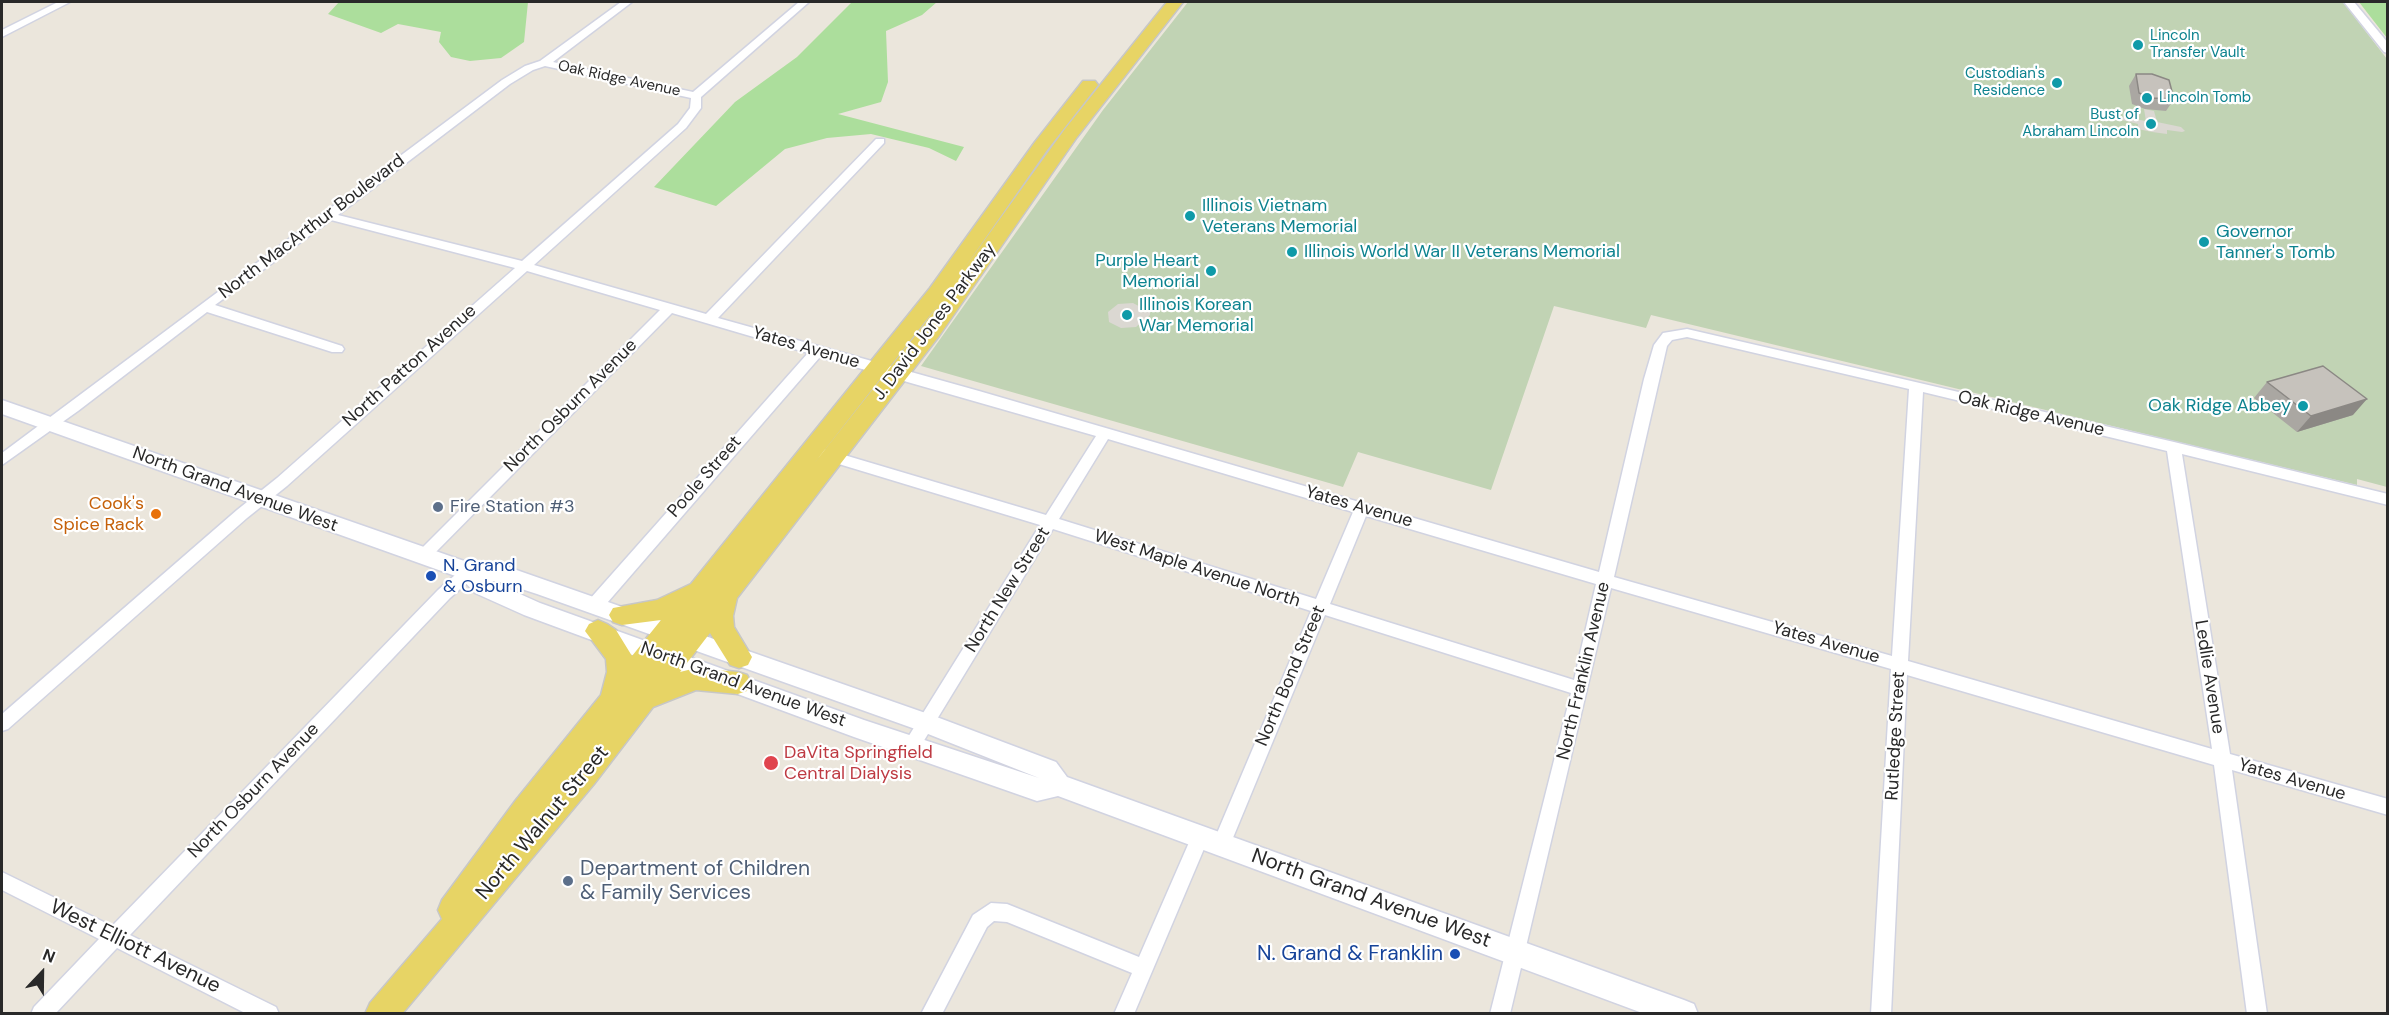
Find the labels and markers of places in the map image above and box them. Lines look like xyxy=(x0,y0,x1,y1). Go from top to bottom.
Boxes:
place label: Lincoln Transfer Vault xyxy=(2150,27,2245,62)
marker: Lincoln Transfer Vault xyxy=(2131,38,2145,52)
place label: Custodian's Residence xyxy=(1965,65,2045,100)
marker: Custodian's Residence xyxy=(2050,76,2064,90)
place label: Lincoln Tomb xyxy=(2159,89,2251,107)
marker: Lincoln Tomb xyxy=(2140,91,2154,105)
place label: Bust of Abraham Lincoln xyxy=(2022,106,2139,141)
marker: Bust of Abraham Lincoln xyxy=(2144,117,2158,131)
place label: Illinois Vietnam Veterans Memorial xyxy=(1202,195,1357,238)
marker: Illinois Vietnam Veterans Memorial xyxy=(1183,209,1197,223)
place label: Governor Tanner's Tomb xyxy=(2216,221,2335,264)
marker: Governor Tanner's Tomb xyxy=(2197,235,2211,249)
place label: Illinois World War II Veterans Memorial xyxy=(1304,241,1620,263)
marker: Illinois World War II Veterans Memorial xyxy=(1285,245,1299,259)
place label: Purple Heart Memorial xyxy=(1095,250,1199,292)
marker: Purple Heart Memorial xyxy=(1204,264,1218,278)
place label: Illinois Korean War Memorial xyxy=(1139,294,1254,336)
marker: Illinois Korean War Memorial xyxy=(1120,308,1134,322)
place label: Oak Ridge Abbey xyxy=(2148,395,2291,417)
marker: Oak Ridge Abbey xyxy=(2296,399,2310,413)
place label: Cook's Spice Rack xyxy=(53,493,144,536)
place label: Fire Station #3 xyxy=(450,496,575,518)
marker: Fire Station #3 xyxy=(431,500,445,514)
marker: Cook's Spice Rack xyxy=(149,507,163,521)
place label: N. Grand & Osburn xyxy=(443,555,523,598)
marker: N. Grand & Osburn xyxy=(424,569,438,583)
place label: DaVita Springfield Central Dialysis xyxy=(784,742,933,784)
marker: DaVita Springfield Central Dialysis xyxy=(762,754,780,772)
place label: Department of Children & Family Services xyxy=(580,856,810,906)
marker: Department of Children & Family Services xyxy=(561,874,575,888)
place label: N. Grand & Franklin xyxy=(1257,941,1443,967)
marker: N. Grand & Franklin xyxy=(1448,947,1462,961)

